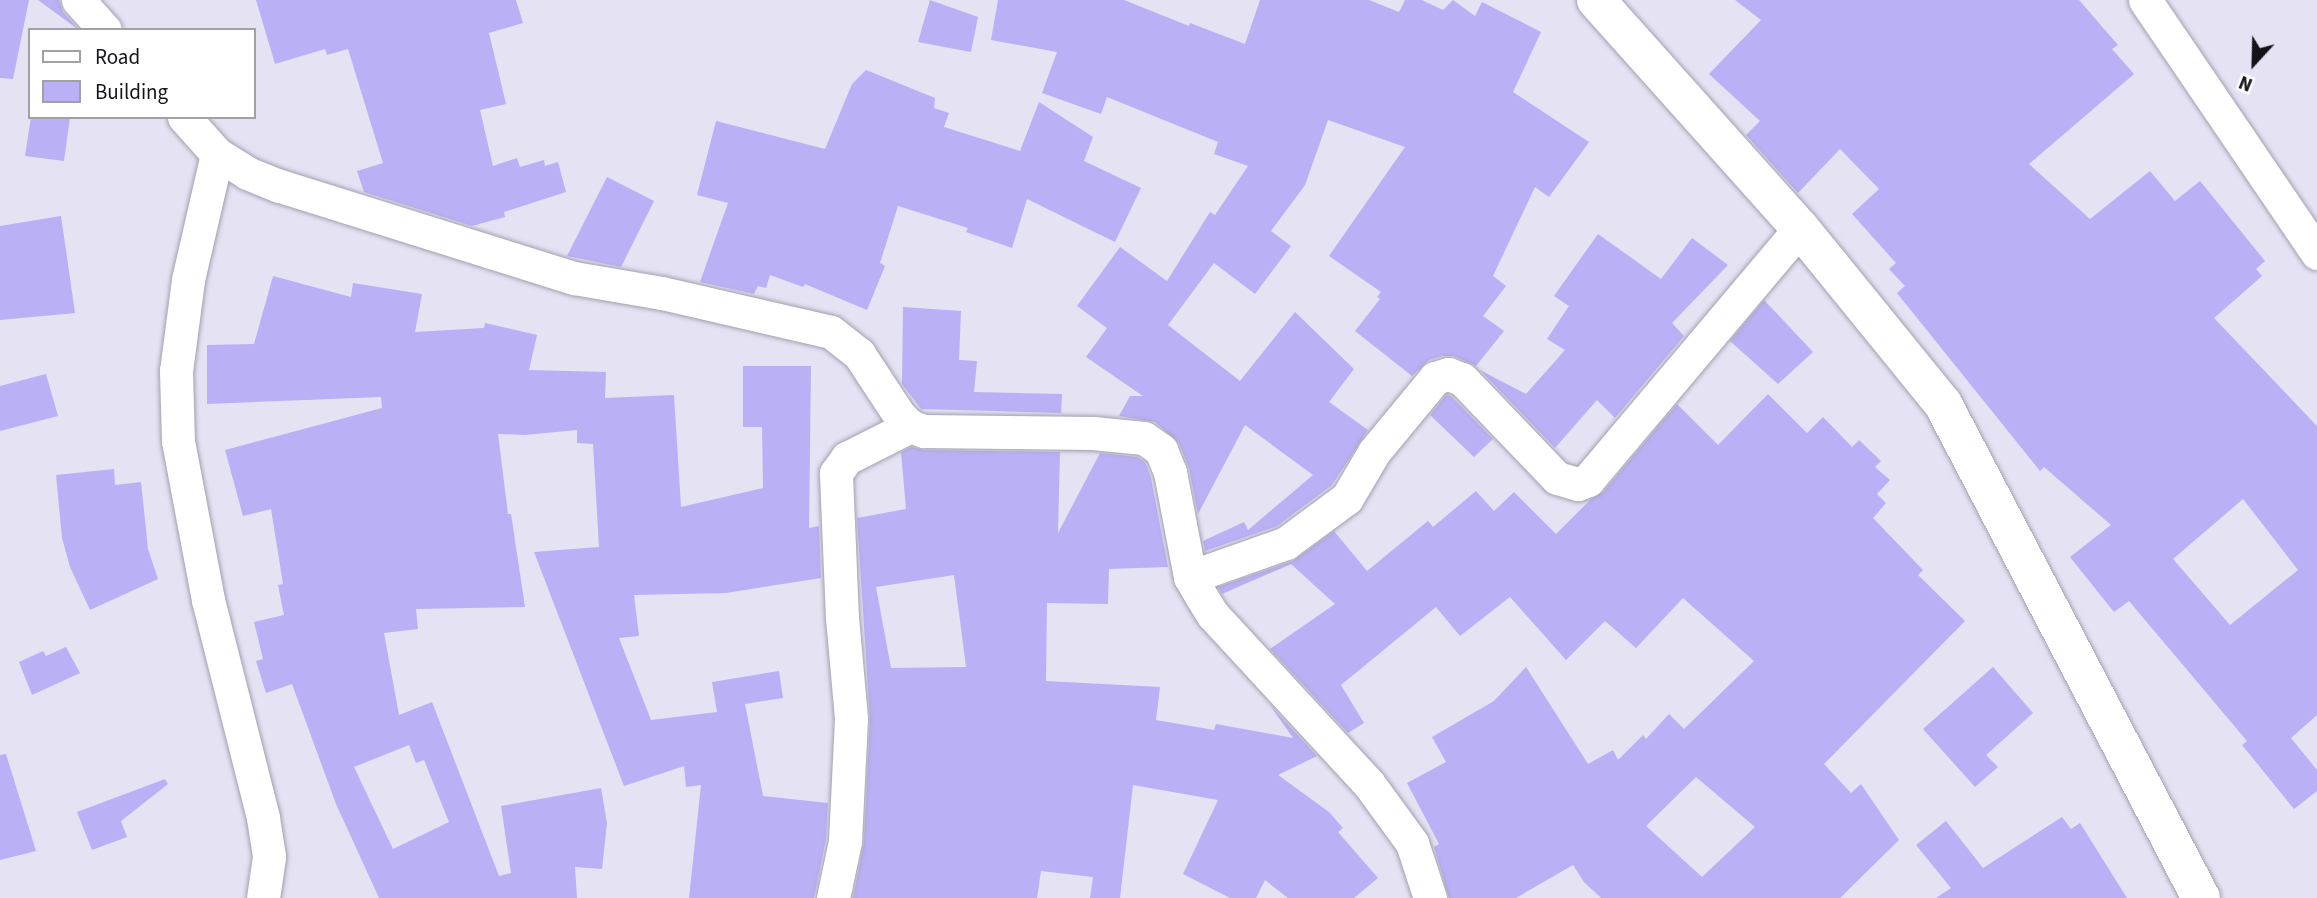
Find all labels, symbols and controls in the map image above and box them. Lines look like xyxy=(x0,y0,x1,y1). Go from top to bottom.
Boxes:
legend xyxy=(28,28,256,119)
north arrow xyxy=(2219,28,2289,98)
text: Road xyxy=(95,42,140,72)
text: N xyxy=(2235,68,2257,98)
text: Building xyxy=(95,77,168,107)

